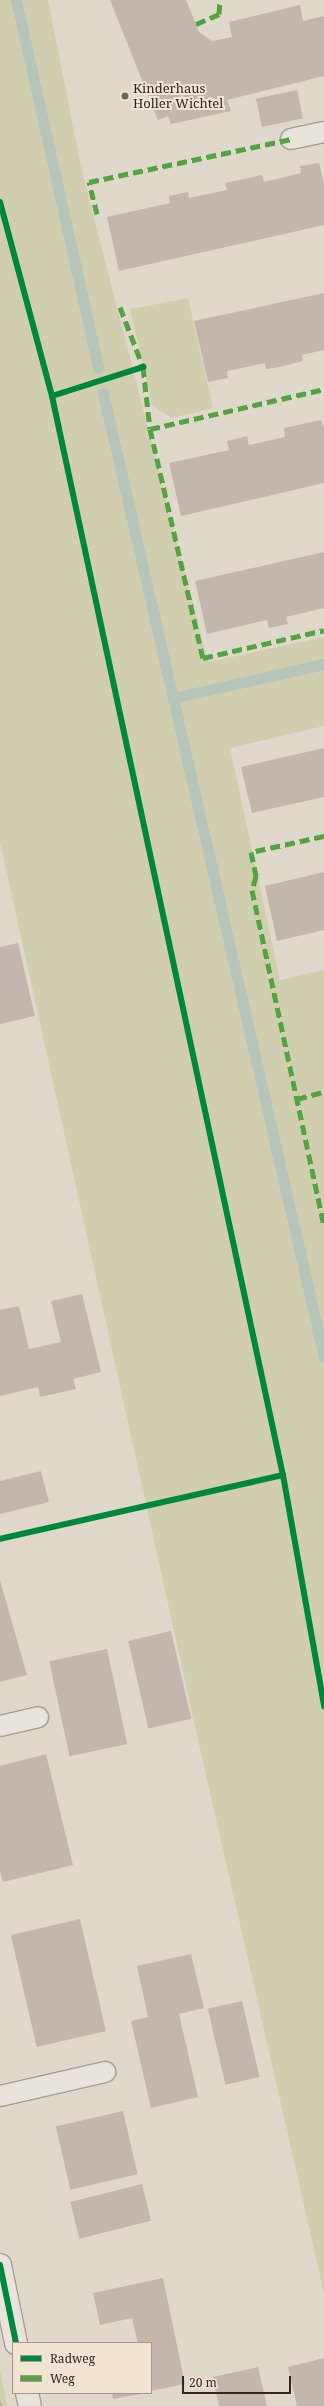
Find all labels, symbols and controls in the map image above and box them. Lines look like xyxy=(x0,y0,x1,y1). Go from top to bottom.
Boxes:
place label: Kinderhaus Holler Wichtel xyxy=(133,81,223,112)
marker: Kinderhaus Holler Wichtel xyxy=(120,91,130,101)
legend xyxy=(12,2342,152,2394)
text: Radweg xyxy=(50,2350,95,2367)
scale bar xyxy=(184,2368,293,2394)
text: Weg xyxy=(50,2370,75,2387)
text: 20 m xyxy=(189,2374,217,2391)

